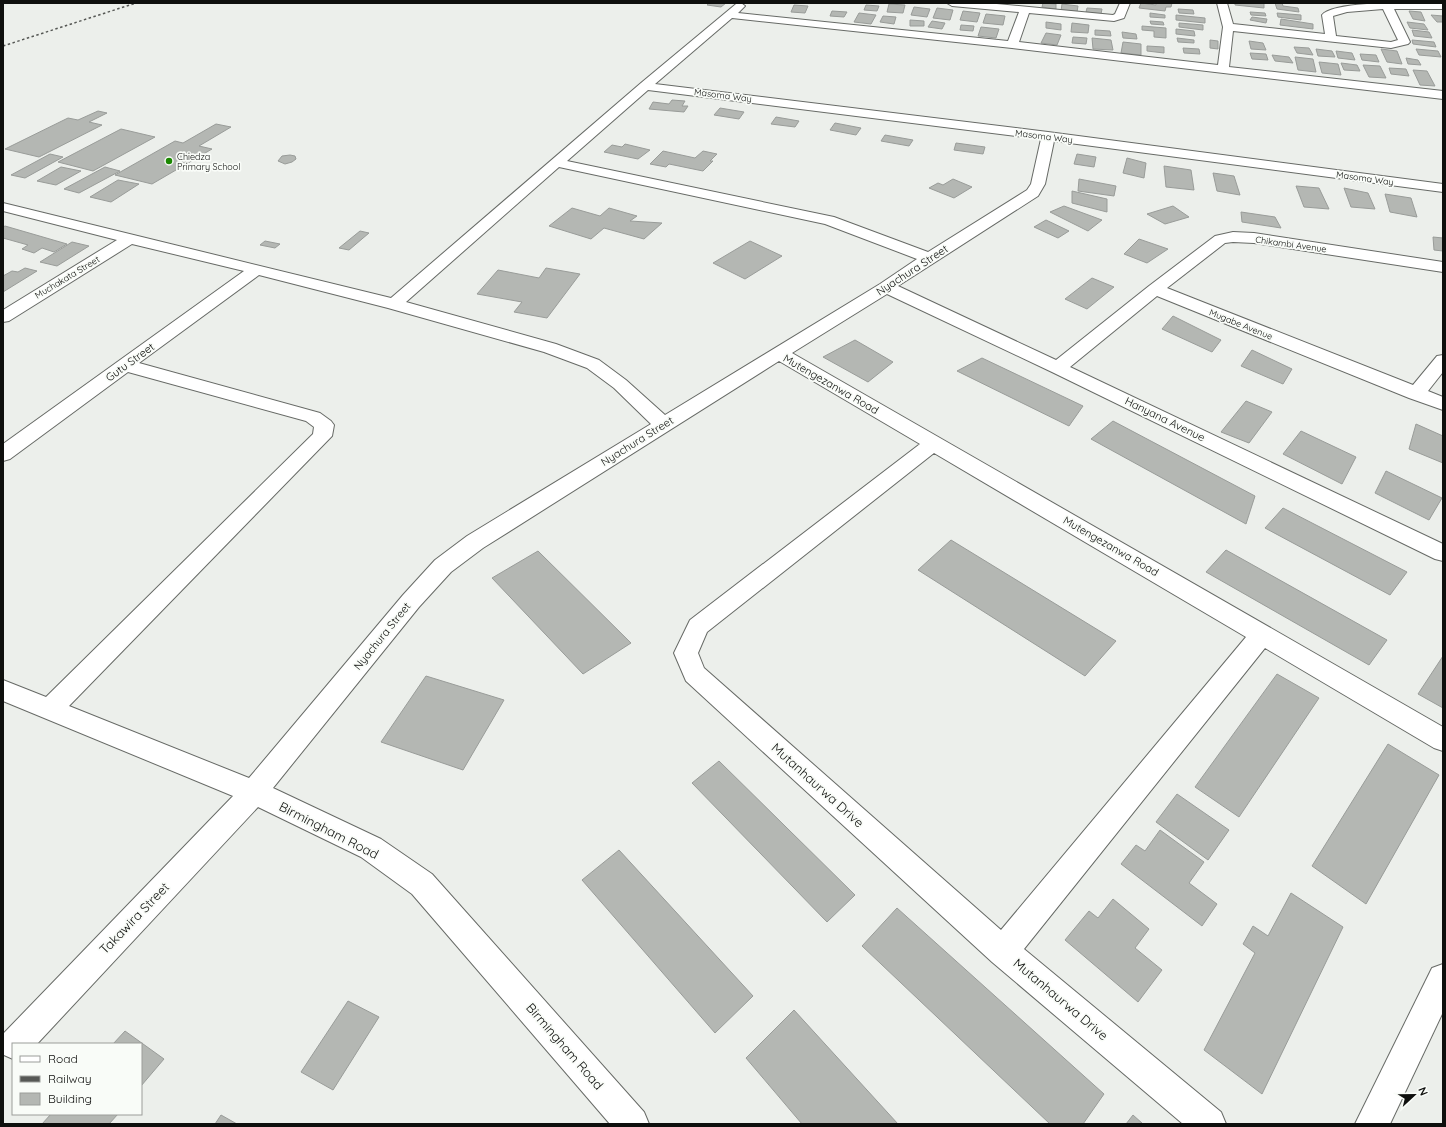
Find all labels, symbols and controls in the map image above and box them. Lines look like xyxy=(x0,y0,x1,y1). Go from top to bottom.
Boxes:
street label: Masoma Way xyxy=(694,86,752,104)
street label: Masoma Way xyxy=(1015,127,1073,145)
place label: Chiedza Primary School xyxy=(177,151,240,172)
marker: Chiedza Primary School xyxy=(164,156,174,166)
street label: Masoma Way xyxy=(1336,169,1394,187)
street label: Chikambi Avenue xyxy=(1255,234,1327,254)
street label: Nyachura Street xyxy=(873,241,951,298)
street label: Muchakata Street xyxy=(33,253,101,301)
street label: Mugabe Avenue xyxy=(1208,306,1274,342)
street label: Gutu Street xyxy=(103,339,157,384)
street label: Mutengezanwa Road xyxy=(781,351,881,417)
street label: Hanyana Avenue xyxy=(1123,394,1207,444)
street label: Nyachura Street xyxy=(598,413,676,469)
street label: Mutengezanwa Road xyxy=(1061,513,1161,579)
street label: Nyachura Street xyxy=(350,599,414,673)
street label: Mutanhaurwa Drive xyxy=(769,739,867,831)
street label: Birmingham Road xyxy=(277,798,381,862)
street label: Takawira Street xyxy=(96,879,172,957)
street label: Mutanhaurwa Drive xyxy=(1010,955,1112,1043)
street label: Birmingham Road xyxy=(523,999,607,1093)
legend xyxy=(12,1043,142,1115)
text: Road xyxy=(48,1051,78,1066)
text: Railway xyxy=(48,1071,92,1086)
north arrow xyxy=(1394,1075,1434,1115)
text: N xyxy=(1415,1085,1431,1098)
text: Building xyxy=(48,1091,92,1106)

